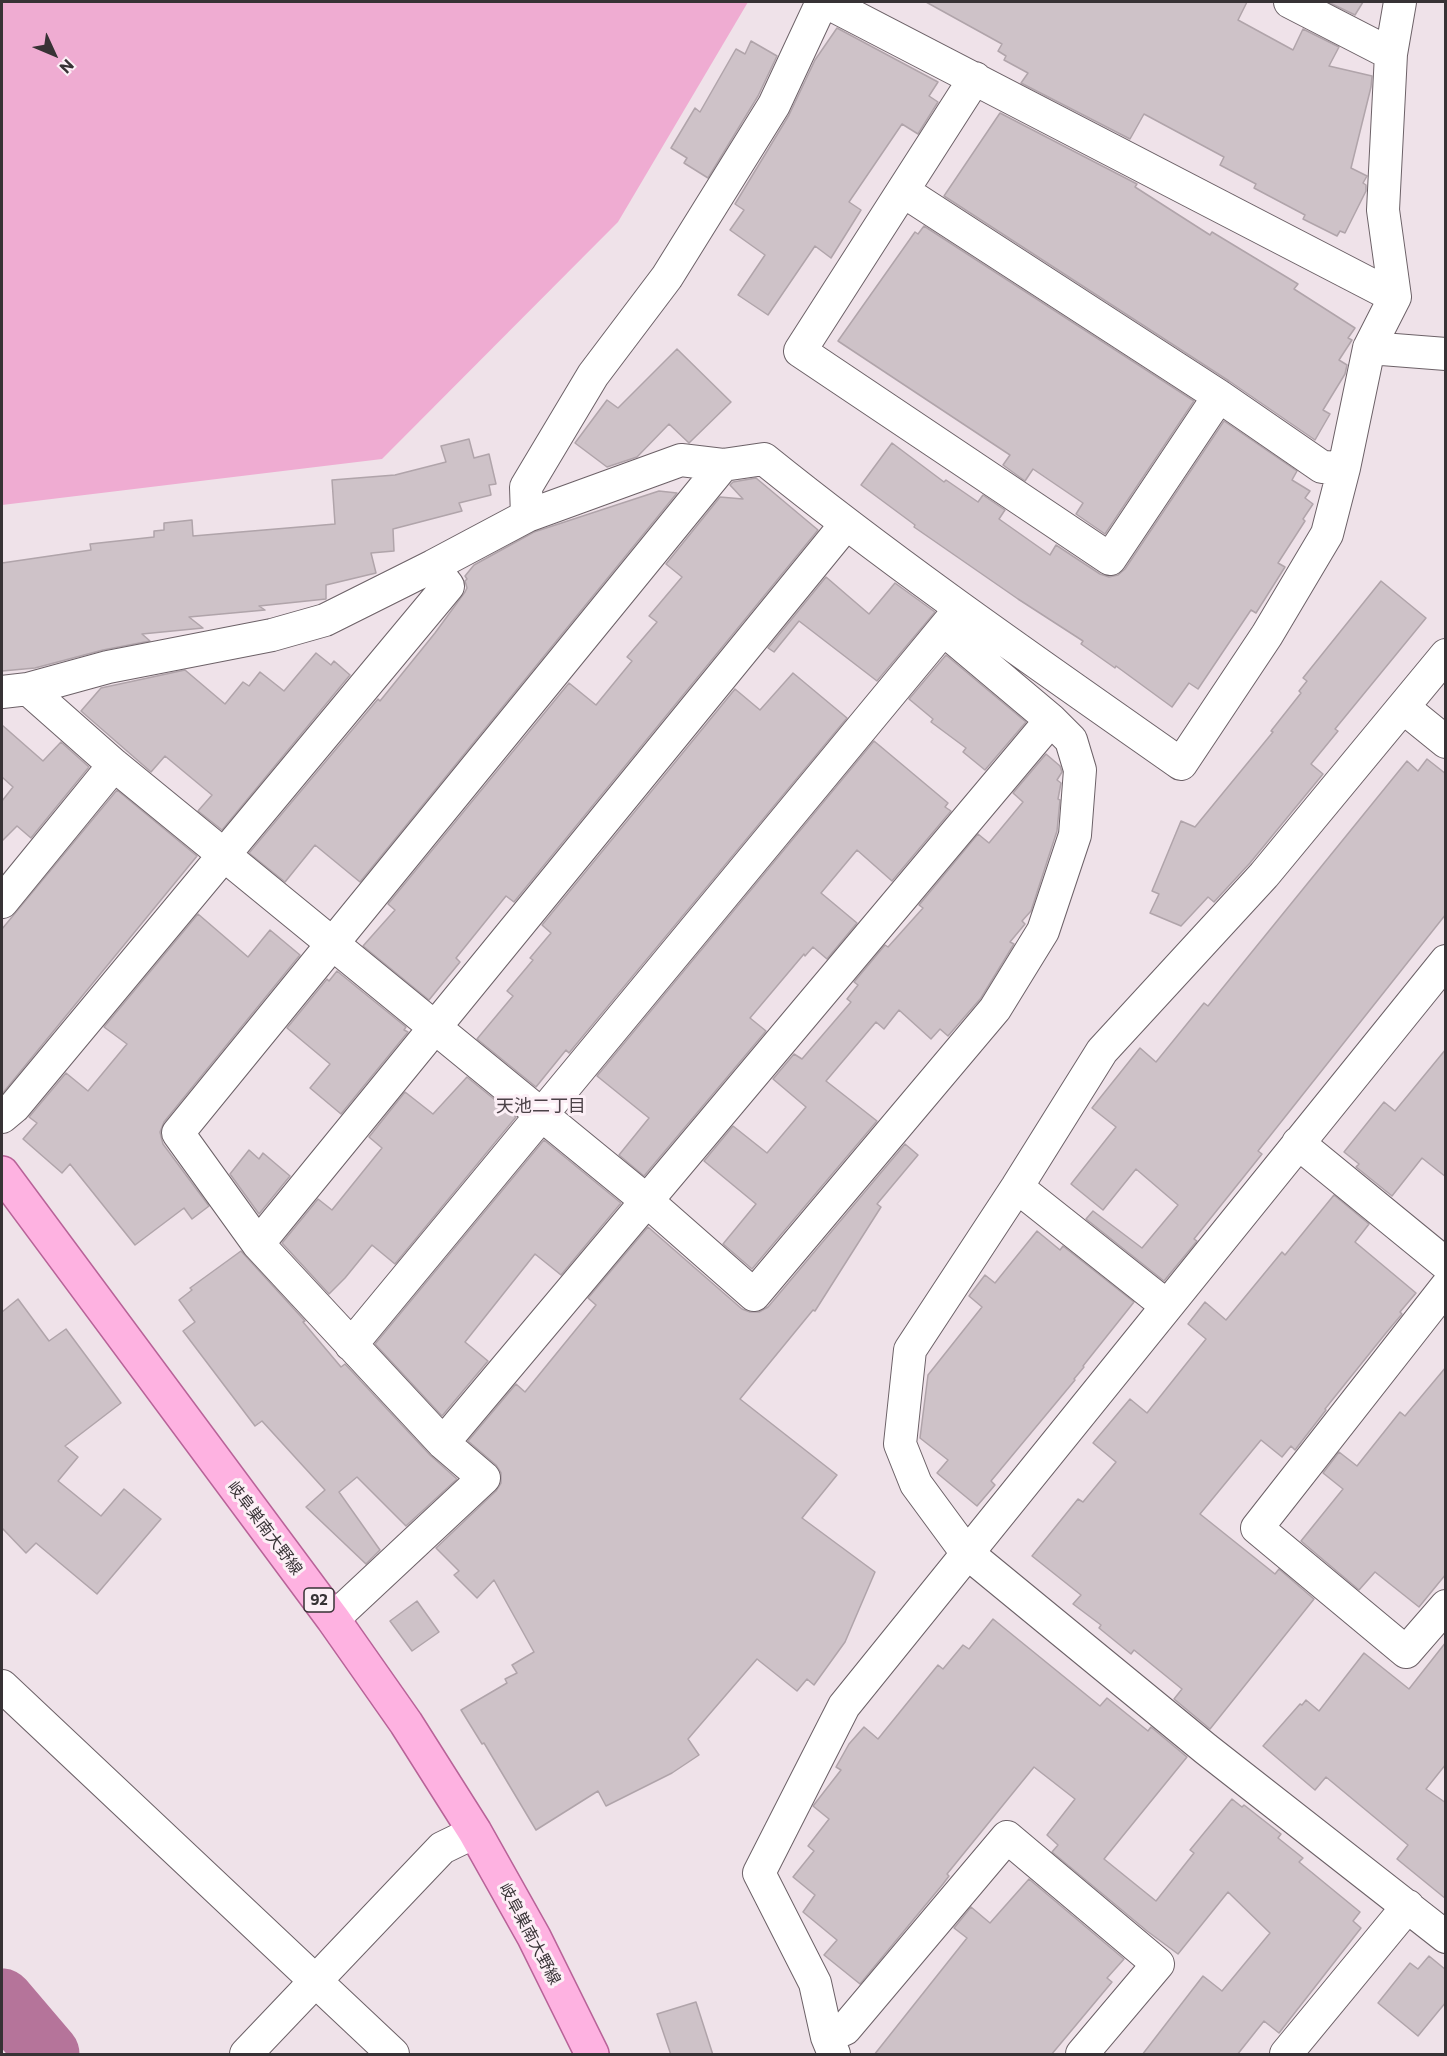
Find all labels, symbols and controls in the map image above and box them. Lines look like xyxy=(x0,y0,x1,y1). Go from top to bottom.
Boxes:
north arrow xyxy=(24,24,84,84)
text: N xyxy=(56,56,78,78)
district label: 天池二丁目 xyxy=(496,1095,586,1117)
street label: 岐阜巣南大野線 xyxy=(224,1477,306,1579)
road number: 92 xyxy=(304,1588,334,1612)
street label: 岐阜巣南大野線 xyxy=(495,1880,565,1988)

